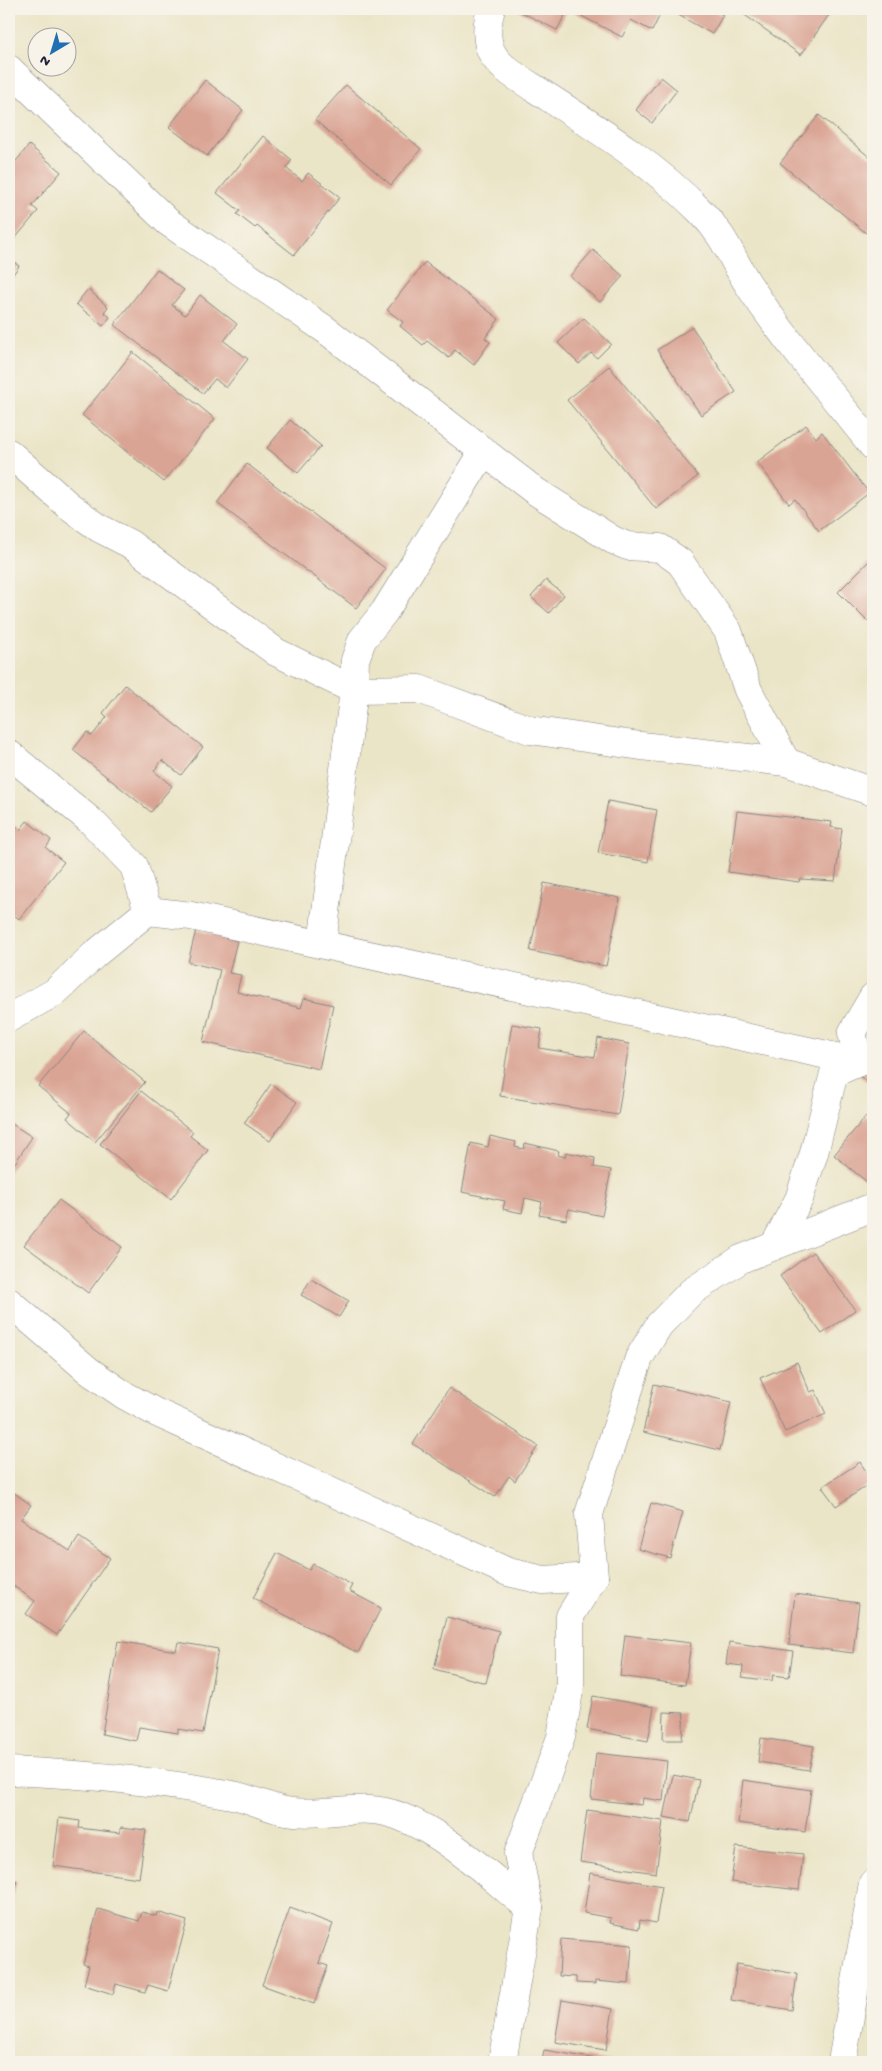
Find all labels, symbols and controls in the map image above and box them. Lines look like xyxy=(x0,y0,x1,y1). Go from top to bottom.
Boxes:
north arrow xyxy=(28,28,78,78)
text: N xyxy=(37,51,54,70)

